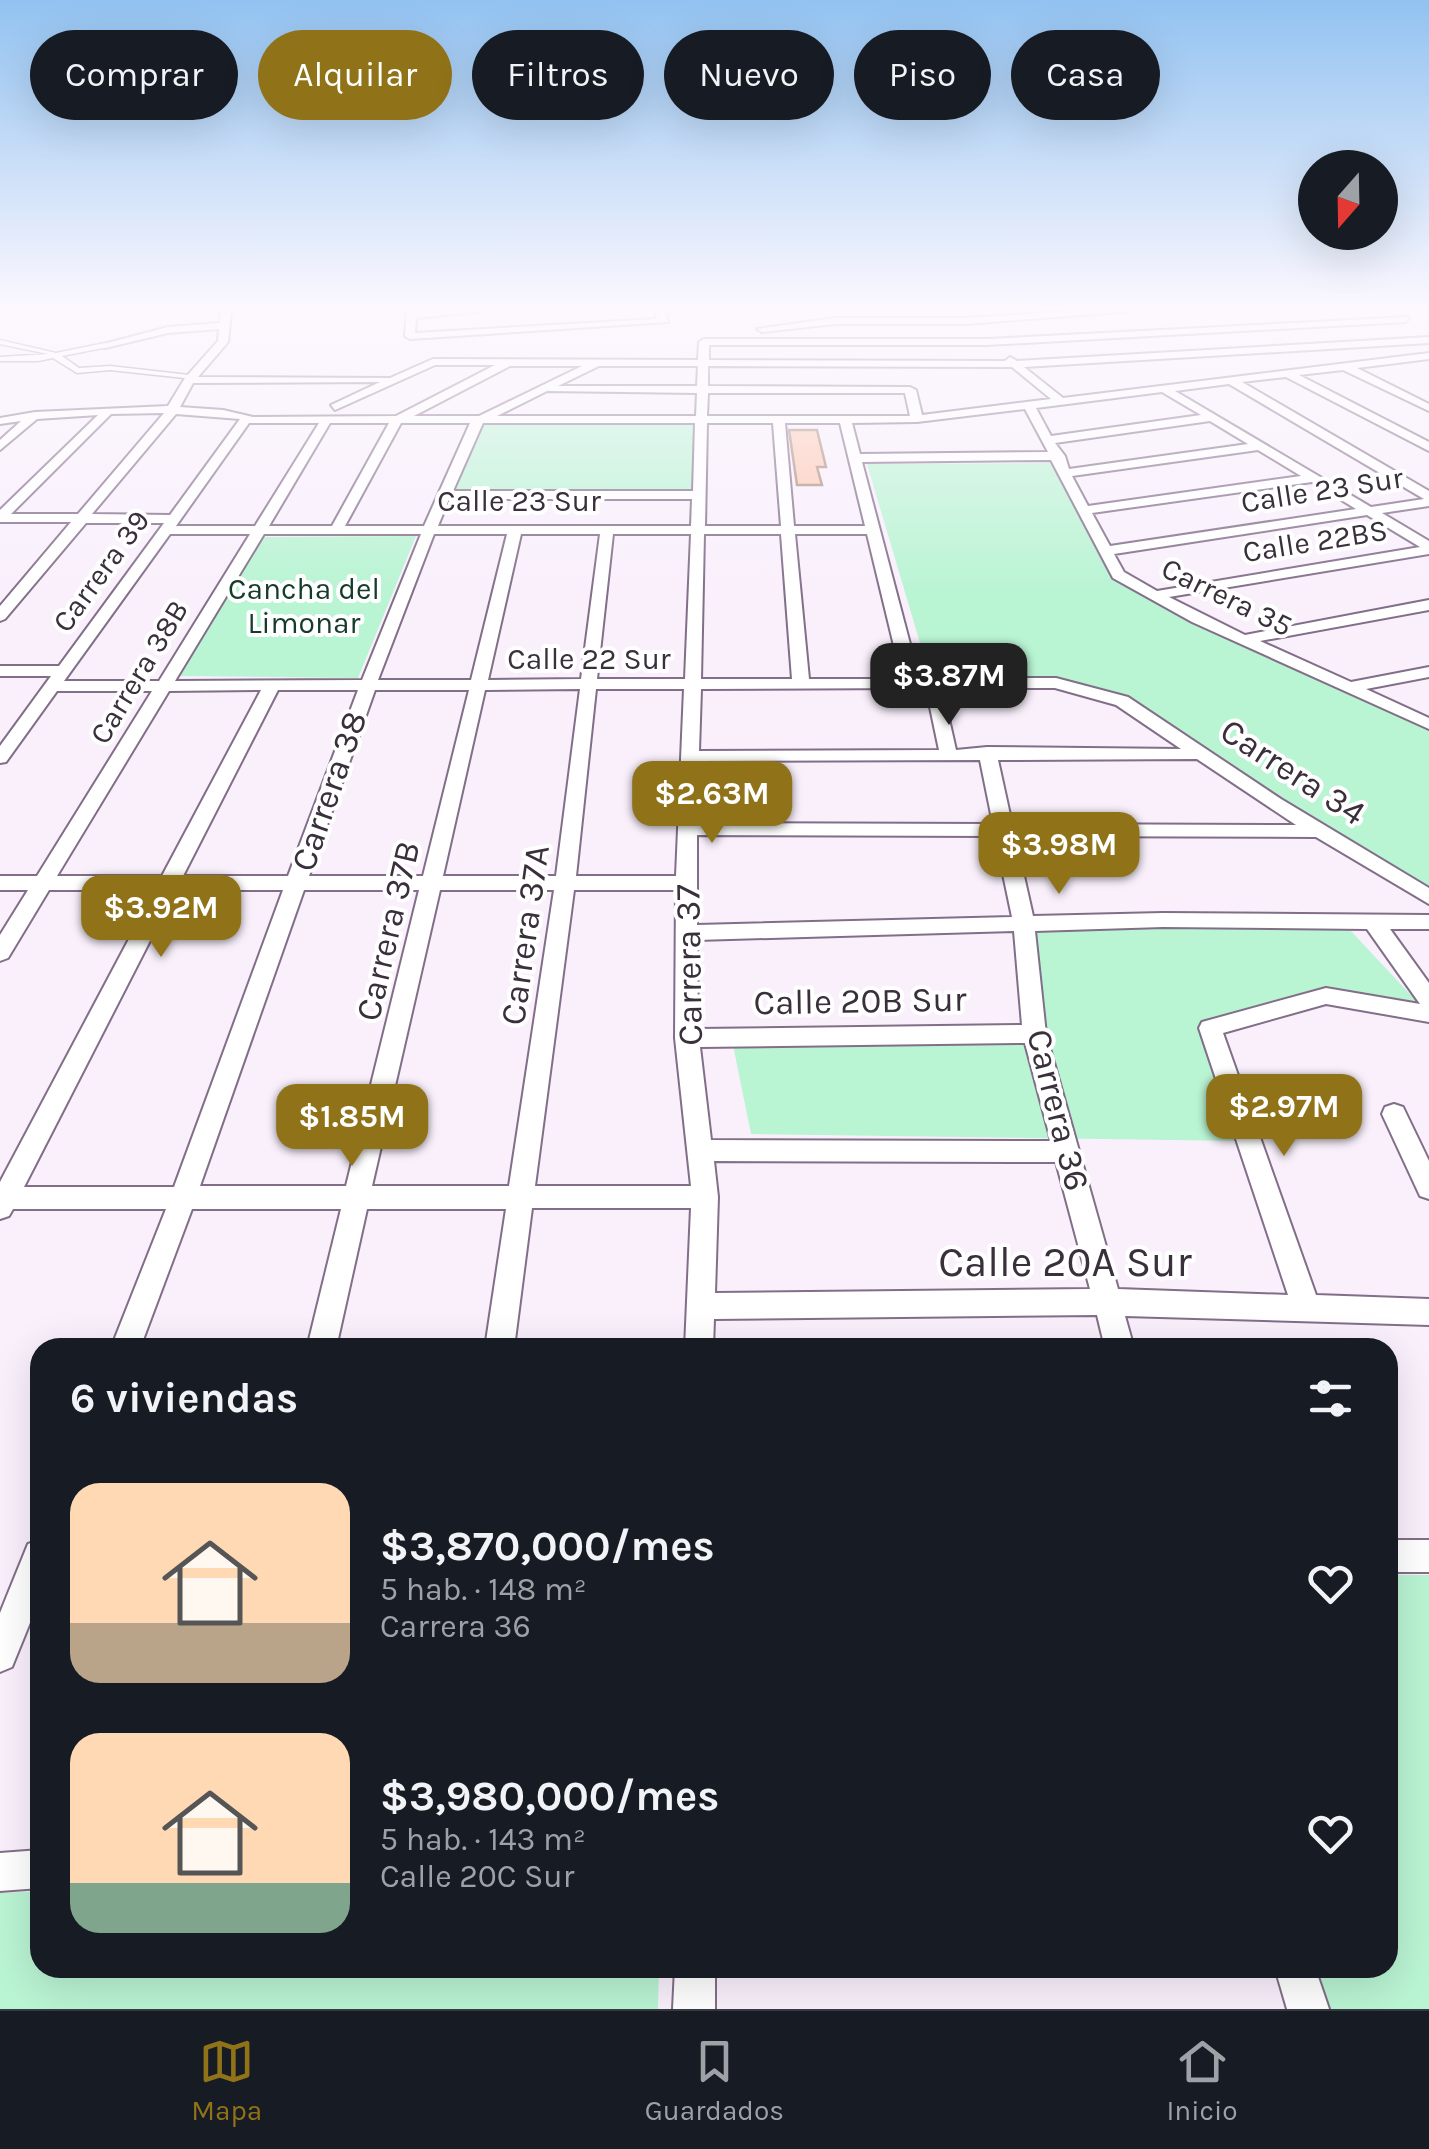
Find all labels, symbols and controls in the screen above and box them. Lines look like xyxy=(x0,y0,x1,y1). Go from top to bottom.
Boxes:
chip: Comprar xyxy=(30,30,238,120)
chip: Alquilar xyxy=(258,30,452,120)
chip: Filtros xyxy=(472,30,644,120)
chip: Nuevo xyxy=(664,30,834,120)
chip: Piso xyxy=(854,30,991,120)
chip: Casa xyxy=(1011,30,1160,120)
north arrow xyxy=(1298,150,1398,250)
map controls xyxy=(1298,150,1398,250)
street label: Calle 23 Sur xyxy=(1238,459,1406,521)
street label: Calle 23 Sur xyxy=(437,483,601,519)
street label: Carrera 39 xyxy=(45,503,157,639)
street label: Calle 22BS xyxy=(1240,512,1390,570)
street label: Carrera 35 xyxy=(1156,550,1298,644)
park label: Cancha del Limonar xyxy=(228,571,380,641)
street label: Carrera 38B xyxy=(82,594,196,750)
street label: Calle 22 Sur xyxy=(507,641,671,677)
pin: $3.87M xyxy=(868,643,1030,728)
text: $3.87M xyxy=(892,657,1006,694)
street label: Carrera 38 xyxy=(283,706,375,876)
street label: Carrera 34 xyxy=(1213,710,1373,834)
pin: $2.63M xyxy=(631,761,793,846)
text: $2.63M xyxy=(654,775,770,812)
pin: $3.98M xyxy=(978,812,1140,897)
text: $3.98M xyxy=(1000,826,1118,863)
street label: Carrera 37B xyxy=(347,837,429,1025)
street label: Carrera 37A xyxy=(492,842,558,1028)
pin: $3.92M xyxy=(80,875,242,960)
street label: Carrera 37 xyxy=(667,884,711,1046)
text: $3.92M xyxy=(103,889,219,926)
street label: Calle 20B Sur xyxy=(753,979,967,1023)
street label: Carrera 36 xyxy=(1018,1025,1098,1195)
pin: $2.97M xyxy=(1203,1074,1365,1159)
pin: $1.85M xyxy=(271,1084,433,1169)
text: $2.97M xyxy=(1228,1088,1340,1125)
text: $1.85M xyxy=(298,1098,406,1135)
street label: Calle 20A Sur xyxy=(938,1237,1192,1287)
icon: filters xyxy=(1303,1371,1358,1426)
text: 6 viviendas xyxy=(70,1373,298,1423)
text: $3,870,000/mes xyxy=(380,1521,715,1571)
icon: home xyxy=(150,1523,270,1643)
icon: heart xyxy=(1303,1556,1358,1611)
text: 5 hab. · 148 m² xyxy=(380,1571,587,1608)
text: Carrera 36 xyxy=(380,1608,531,1645)
text: $3,980,000/mes xyxy=(380,1771,719,1821)
icon: home xyxy=(150,1773,270,1893)
icon: heart xyxy=(1303,1806,1358,1861)
text: 5 hab. · 143 m² xyxy=(380,1821,586,1858)
text: Calle 20C Sur xyxy=(380,1858,574,1895)
tab: Mapa xyxy=(191,2034,262,2127)
tab: Guardados xyxy=(645,2034,784,2127)
tab: Inicio xyxy=(1167,2034,1238,2127)

